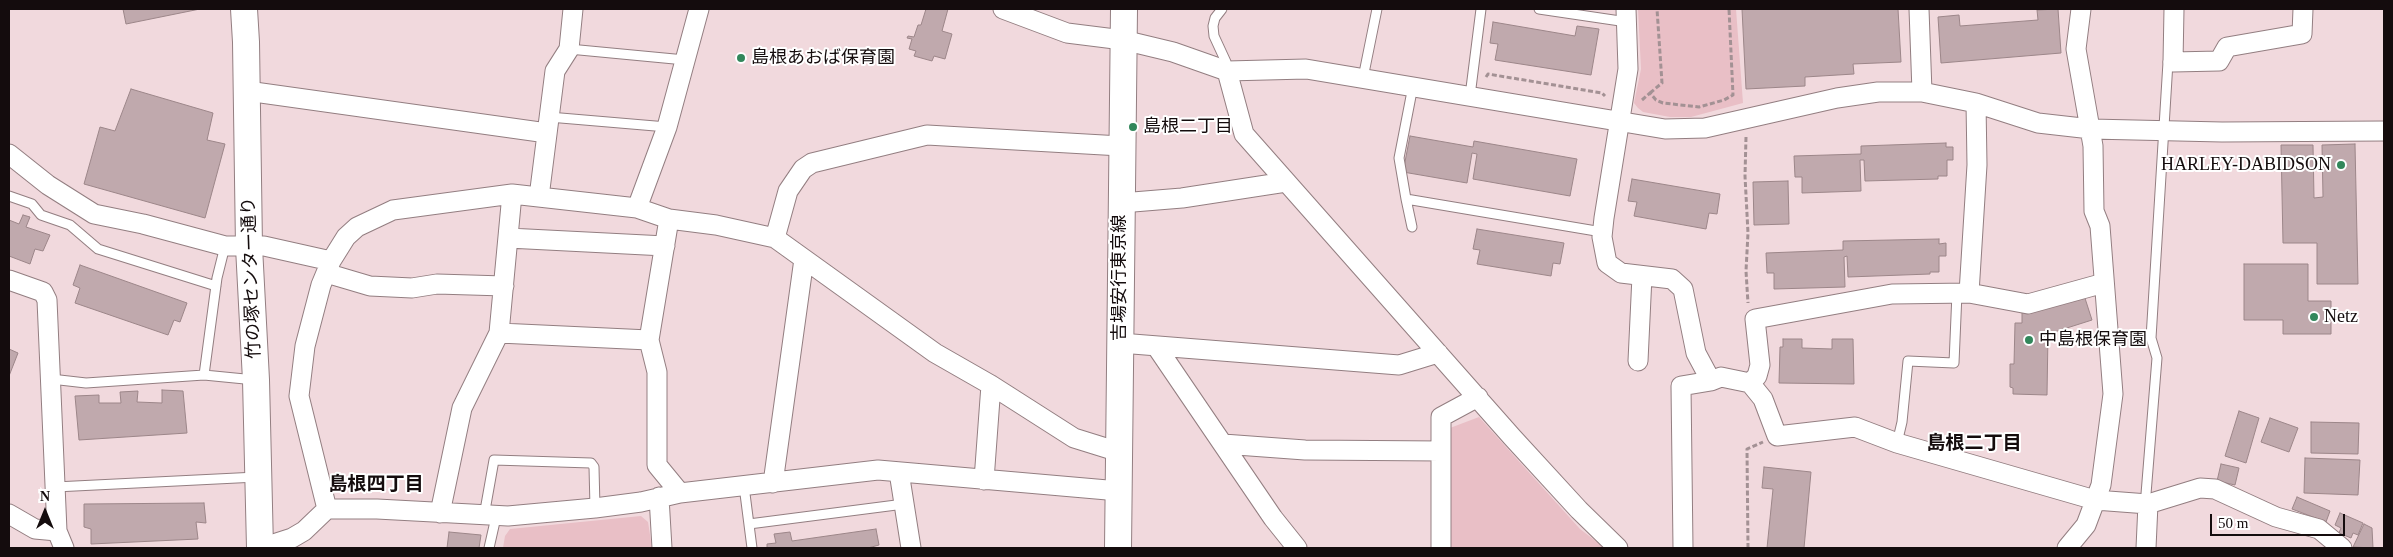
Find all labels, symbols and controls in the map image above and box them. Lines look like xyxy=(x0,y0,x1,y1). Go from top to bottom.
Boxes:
place label: 島根あおば保育園 xyxy=(751,47,895,69)
marker: 島根あおば保育園 xyxy=(735,52,747,64)
place label: 島根二丁目 xyxy=(1143,116,1233,138)
marker: 島根二丁目 xyxy=(1127,121,1139,133)
place label: HARLEY-DABIDSON xyxy=(2161,154,2331,176)
marker: HARLEY-DABIDSON xyxy=(2335,159,2347,171)
street label: 竹の塚センター通り xyxy=(238,197,266,359)
street label: 吉場安行東京線 xyxy=(1109,215,1131,341)
place label: Netz xyxy=(2324,306,2358,328)
marker: Netz xyxy=(2308,311,2320,323)
place label: 中島根保育園 xyxy=(2039,329,2147,351)
marker: 中島根保育園 xyxy=(2023,334,2035,346)
district label: 島根二丁目 xyxy=(1927,433,2021,455)
district label: 島根四丁目 xyxy=(329,474,423,496)
north arrow xyxy=(20,487,70,537)
text: N xyxy=(40,489,50,504)
scale bar xyxy=(2213,504,2348,536)
text: 50 m xyxy=(2218,515,2248,531)

